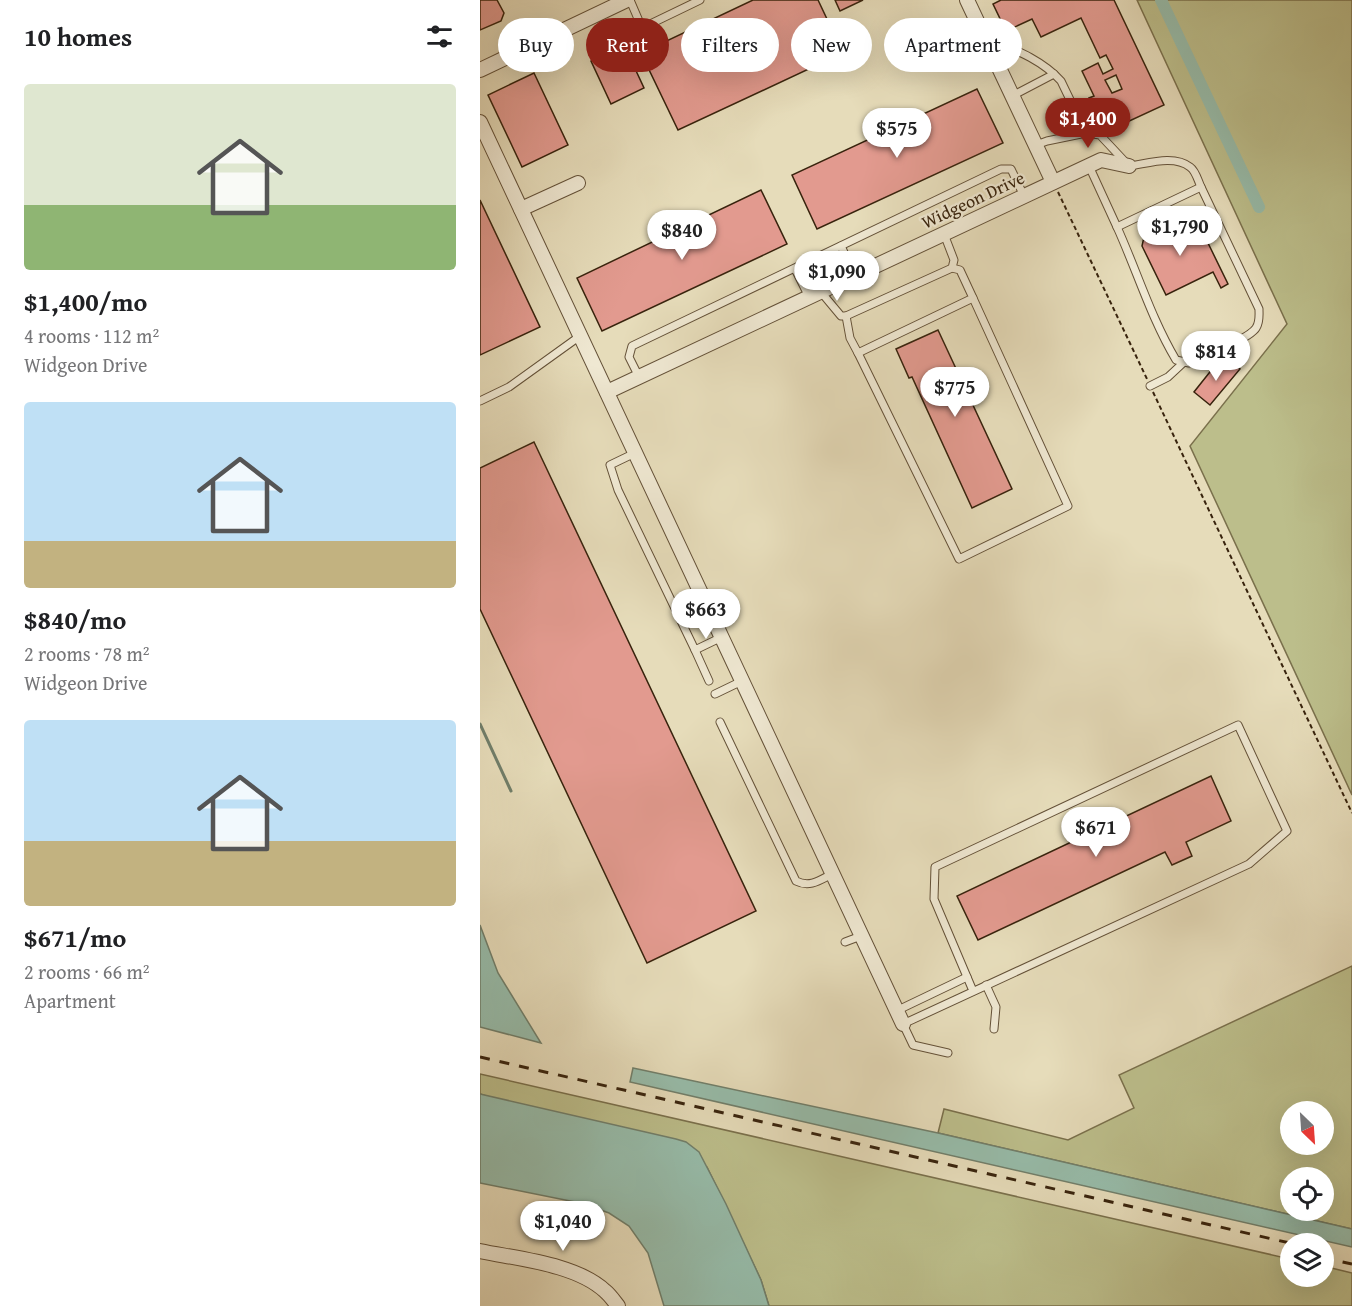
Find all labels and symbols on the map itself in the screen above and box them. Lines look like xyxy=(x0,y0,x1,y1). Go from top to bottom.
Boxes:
pin: $1,400 xyxy=(1039,98,1137,149)
pin: $575 xyxy=(861,108,933,159)
street label: Widgeon Drive xyxy=(917,164,1029,235)
pin: $1,790 xyxy=(1131,206,1229,257)
pin: $840 xyxy=(646,210,718,261)
pin: $1,090 xyxy=(788,251,886,302)
pin: $814 xyxy=(1180,331,1252,382)
pin: $775 xyxy=(919,367,991,418)
pin: $663 xyxy=(670,589,742,640)
pin: $671 xyxy=(1060,807,1132,858)
north arrow xyxy=(1280,1101,1334,1155)
pin: $1,040 xyxy=(514,1201,612,1252)

